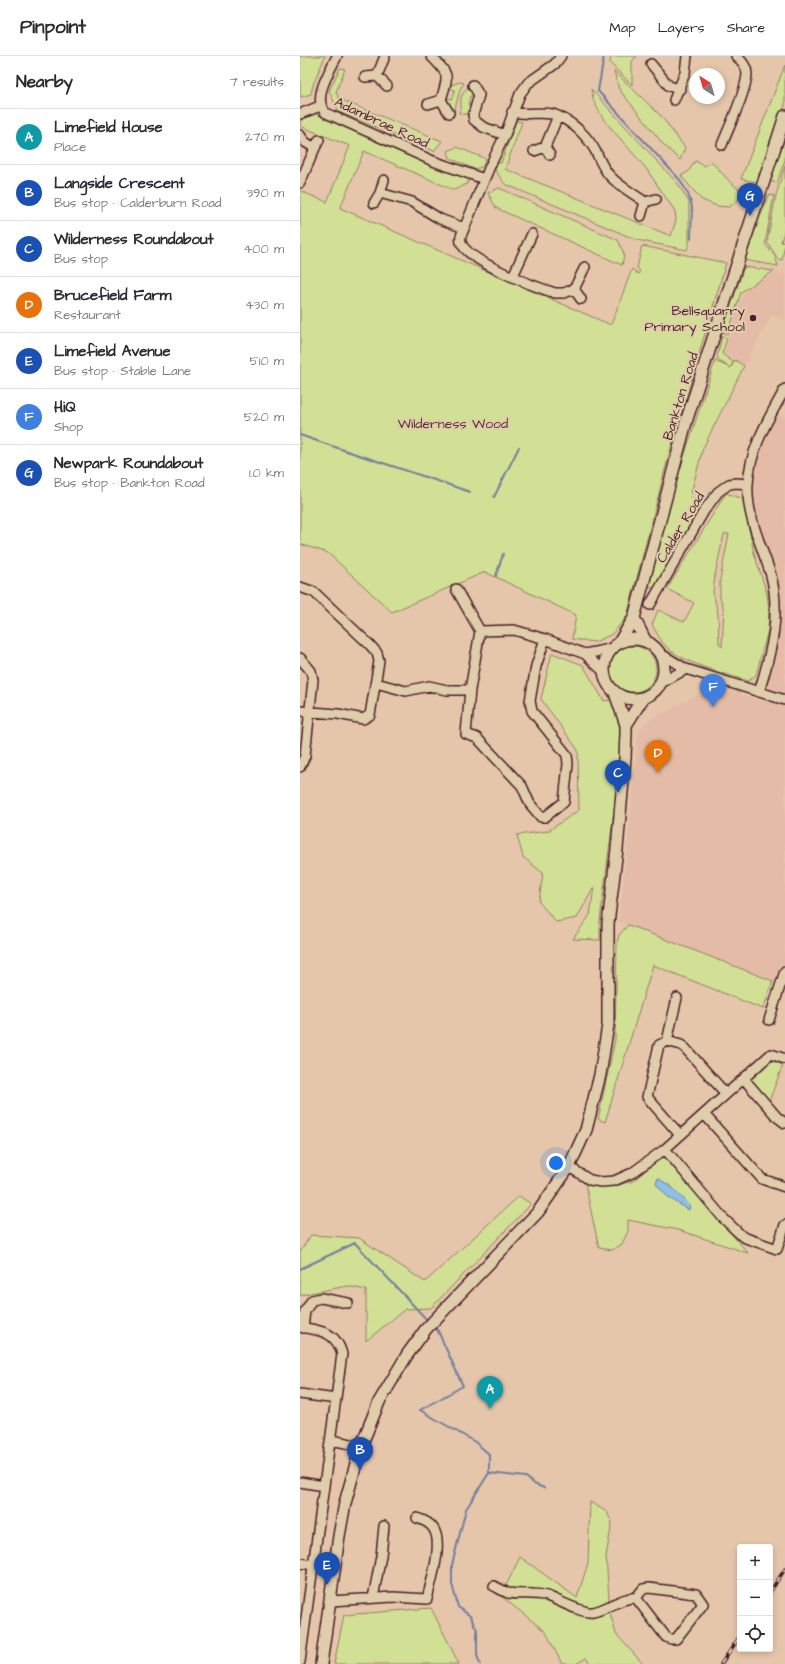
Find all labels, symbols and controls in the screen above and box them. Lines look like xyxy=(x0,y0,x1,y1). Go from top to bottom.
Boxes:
text: Pinpoint xyxy=(20,14,86,41)
text: Map xyxy=(609,18,636,38)
text: Layers xyxy=(658,18,705,38)
text: Share xyxy=(727,18,765,38)
north arrow xyxy=(689,68,725,104)
text: Nearby xyxy=(16,70,73,94)
text: 7 results xyxy=(230,73,284,91)
street label: Adambrae Road xyxy=(331,92,432,154)
text: Limefield House xyxy=(54,117,163,138)
text: A xyxy=(25,128,33,146)
text: 270 m xyxy=(245,128,284,146)
text: Place xyxy=(54,138,86,156)
text: Langside Crescent xyxy=(54,173,185,194)
pin: G xyxy=(737,183,763,216)
text: B xyxy=(24,184,34,202)
text: 390 m xyxy=(246,184,284,202)
text: Bus stop · Calderburn Road xyxy=(54,194,222,212)
text: Wilderness Roundabout xyxy=(54,229,214,250)
text: C xyxy=(24,240,34,258)
text: 400 m xyxy=(243,240,284,258)
text: Bus stop xyxy=(54,250,108,268)
text: Brucefield Farm xyxy=(54,285,171,306)
text: D xyxy=(25,296,33,314)
text: 430 m xyxy=(245,296,284,314)
place label: Bellsquarry Primary School xyxy=(644,301,745,337)
text: Restaurant xyxy=(54,306,121,324)
marker: Bellsquarry Primary School xyxy=(748,313,758,323)
text: Limefield Avenue xyxy=(54,341,171,362)
street label: Bankton Road xyxy=(658,350,704,443)
text: E xyxy=(25,352,33,370)
text: 510 m xyxy=(250,352,284,370)
text: Bus stop · Stable Lane xyxy=(54,362,191,380)
text: HiQ xyxy=(54,397,76,418)
text: F xyxy=(24,408,34,426)
text: 520 m xyxy=(244,408,284,426)
park label: Wilderness Wood xyxy=(398,414,508,434)
text: Shop xyxy=(54,418,83,436)
text: Newpark Roundabout xyxy=(54,453,203,474)
text: G xyxy=(24,464,34,482)
text: 1.0 km xyxy=(249,464,284,482)
text: Bus stop · Bankton Road xyxy=(54,474,205,492)
street label: Calder Road xyxy=(652,488,710,567)
pin: F xyxy=(700,674,726,707)
pin: D xyxy=(645,740,671,773)
pin: C xyxy=(605,760,631,793)
your location xyxy=(546,1153,566,1173)
pin: A xyxy=(477,1376,503,1409)
pin: B xyxy=(347,1437,373,1470)
map controls xyxy=(737,1544,773,1652)
button: + xyxy=(737,1544,773,1580)
pin: E xyxy=(314,1552,340,1585)
button: − xyxy=(737,1580,773,1616)
button: locate xyxy=(737,1616,773,1652)

